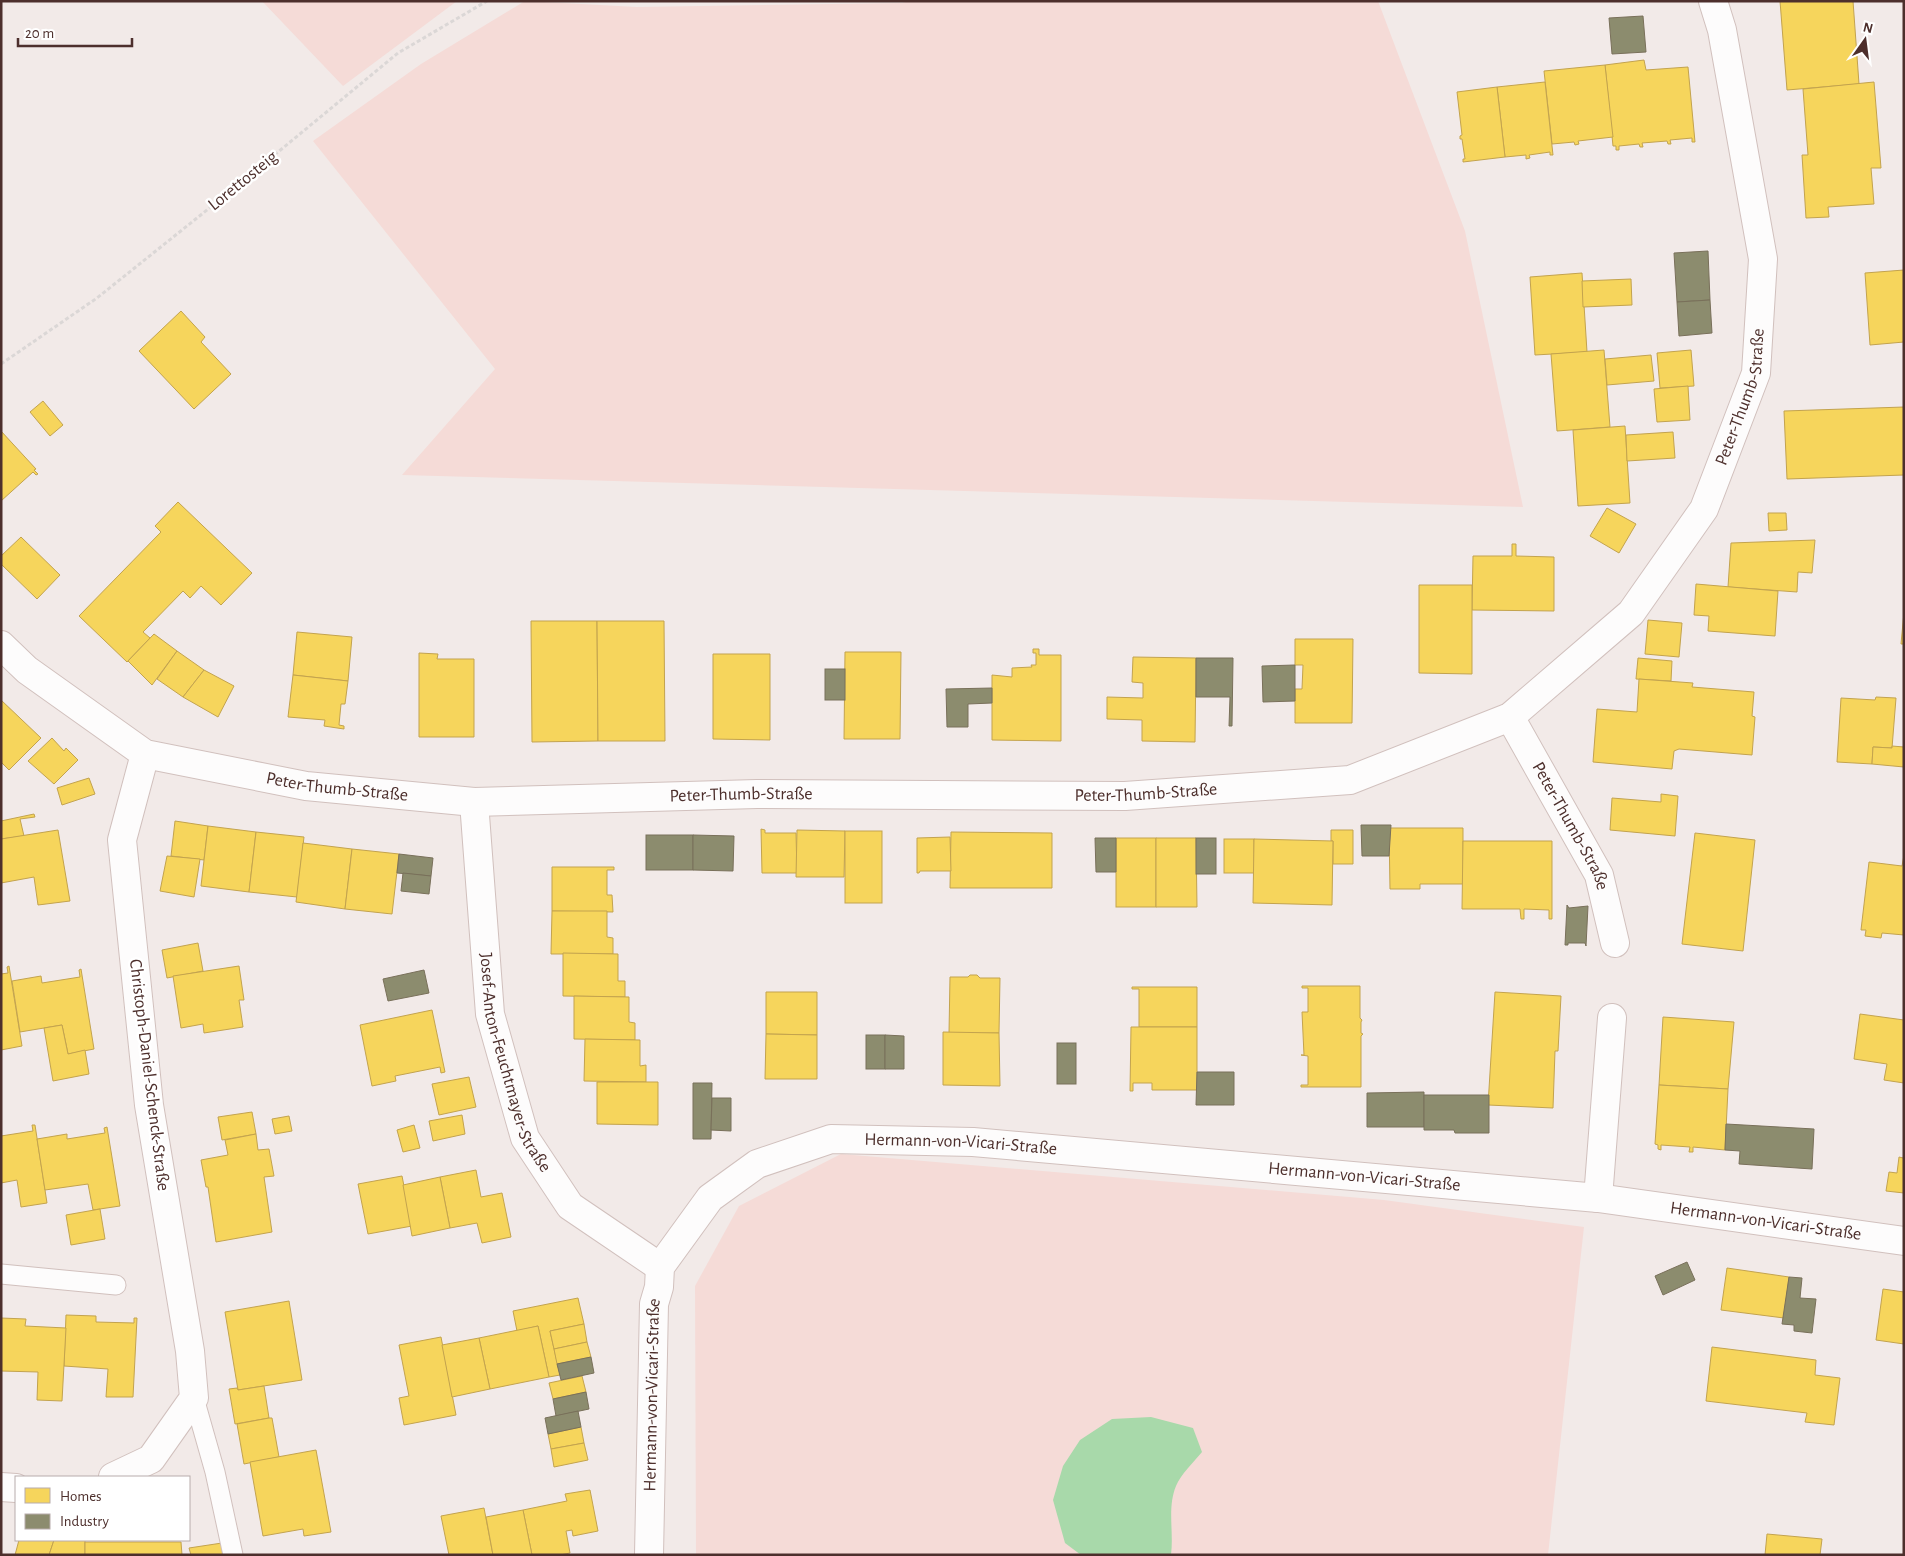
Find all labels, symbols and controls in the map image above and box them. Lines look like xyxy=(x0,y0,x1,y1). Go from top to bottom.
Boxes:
scale bar xyxy=(18,15,131,47)
north arrow xyxy=(1840,15,1890,65)
text: N xyxy=(1861,20,1874,36)
text: 20 m xyxy=(25,26,54,41)
street label: Lorettosteig xyxy=(205,148,281,214)
street label: Peter-Thumb-Straße xyxy=(1713,328,1768,468)
street label: Peter-Thumb-Straße xyxy=(1528,759,1611,892)
street label: Peter-Thumb-Straße xyxy=(264,769,409,805)
street label: Peter-Thumb-Straße xyxy=(1075,780,1218,805)
street label: Peter-Thumb-Straße xyxy=(669,785,813,805)
street label: Josef-Anton-Feuchtmayer-Straße xyxy=(476,952,554,1176)
street label: Christoph-Daniel-Schenck-Straße xyxy=(126,958,172,1192)
street label: Hermann-von-Vicari-Straße xyxy=(864,1131,1058,1158)
street label: Hermann-von-Vicari-Straße xyxy=(1267,1159,1461,1195)
street label: Hermann-von-Vicari-Straße xyxy=(1669,1199,1863,1244)
street label: Hermann-von-Vicari-Straße xyxy=(641,1296,664,1492)
legend xyxy=(15,1476,190,1541)
text: Homes xyxy=(60,1489,102,1504)
text: Industry xyxy=(60,1514,109,1529)

